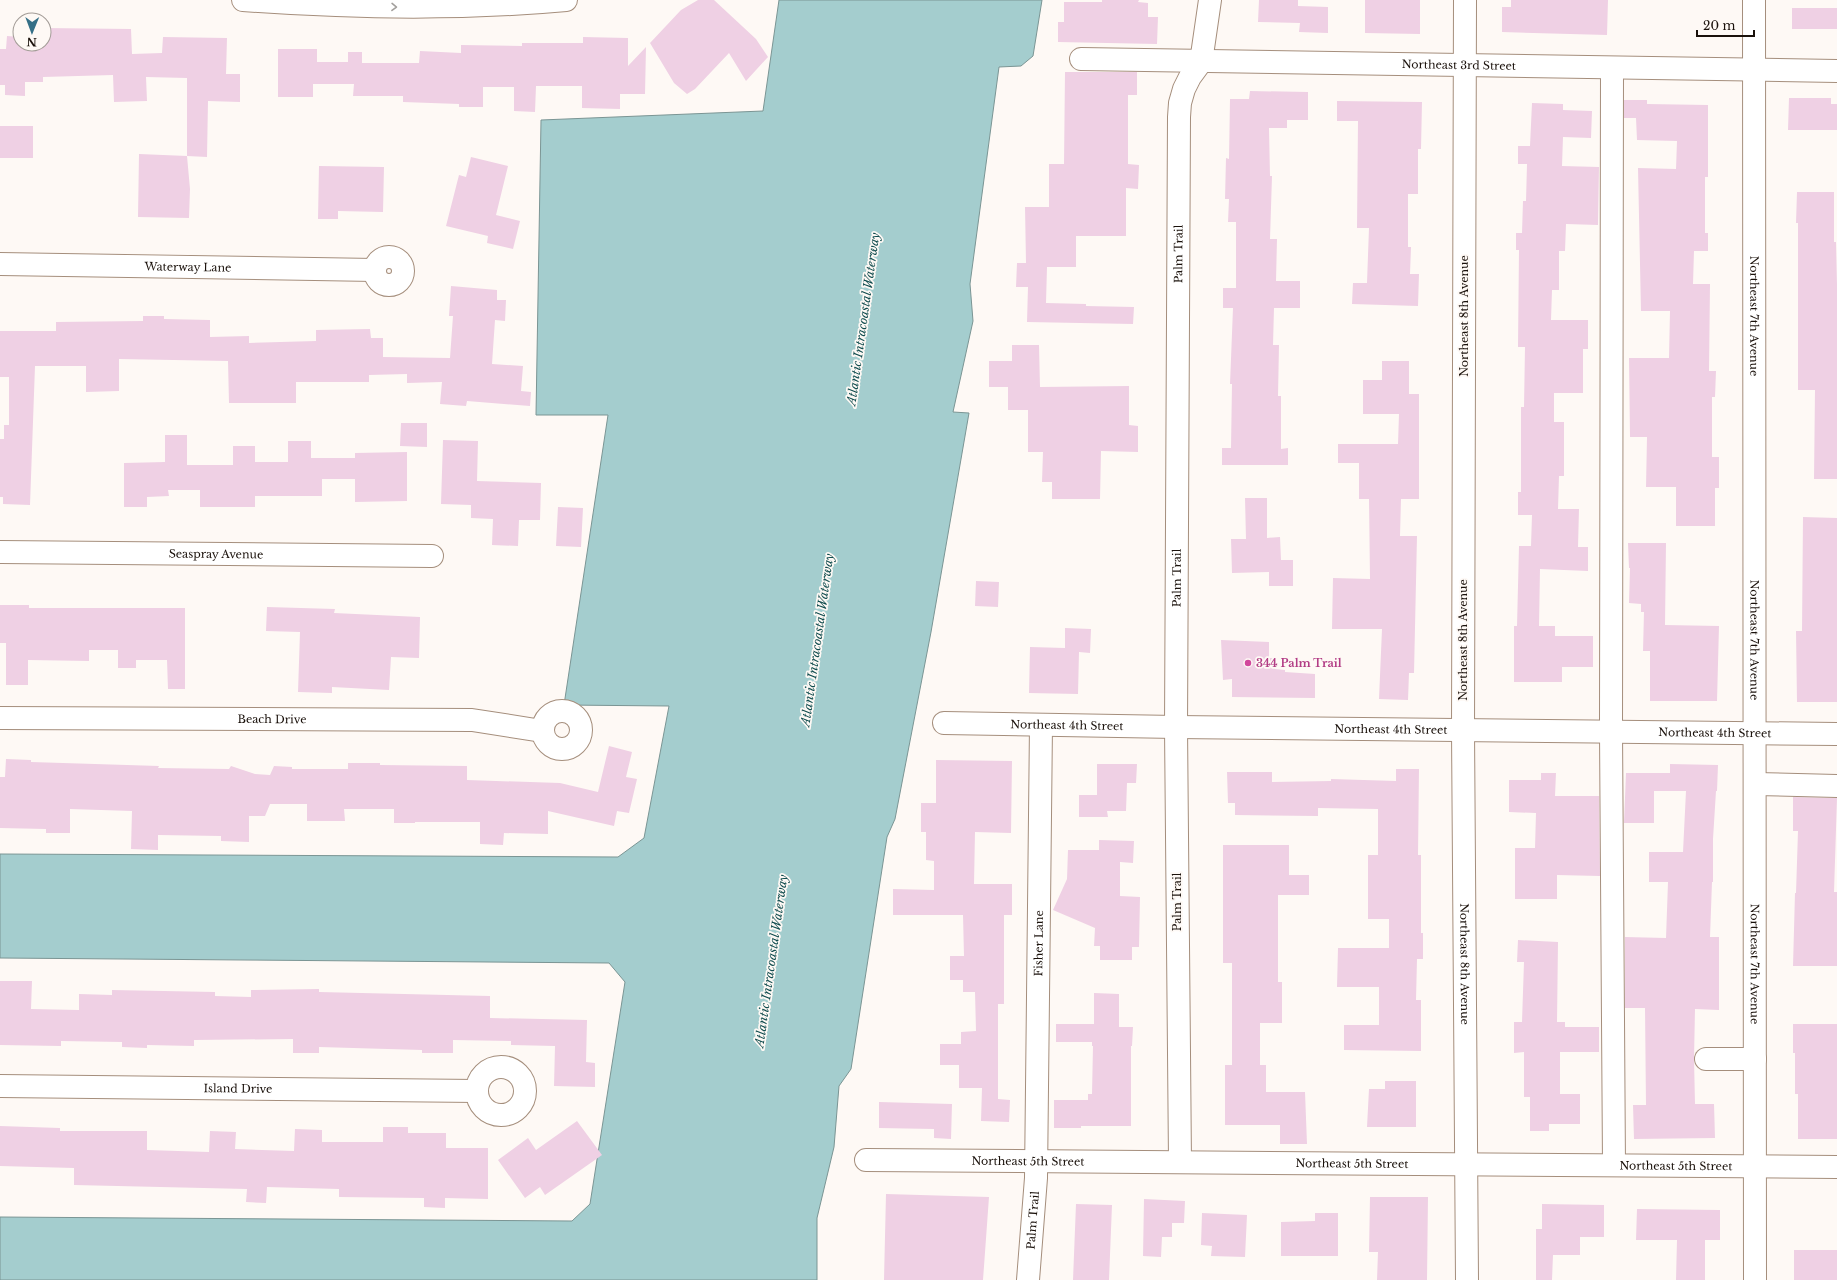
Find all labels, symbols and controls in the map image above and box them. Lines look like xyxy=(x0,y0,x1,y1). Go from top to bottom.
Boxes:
one-way arrow xyxy=(391,3,397,11)
north arrow xyxy=(12,12,52,52)
scale bar xyxy=(1697,12,1754,38)
text: 20 m xyxy=(1703,18,1735,33)
text: N xyxy=(26,35,37,49)
street label: Northeast 3rd Street xyxy=(1402,57,1517,73)
street label: Palm Trail xyxy=(1171,224,1185,283)
water label: Atlantic Intracoastal Waterway xyxy=(843,231,883,408)
street label: Northeast 8th Avenue xyxy=(1457,255,1471,377)
street label: Northeast 7th Avenue xyxy=(1747,256,1761,376)
street label: Waterway Lane xyxy=(143,259,232,275)
street label: Seaspray Avenue xyxy=(169,547,263,561)
street label: Palm Trail xyxy=(1170,548,1184,607)
water label: Atlantic Intracoastal Waterway xyxy=(797,552,837,729)
street label: Northeast 8th Avenue xyxy=(1456,579,1470,701)
street label: Northeast 7th Avenue xyxy=(1747,580,1762,700)
place label: 344 Palm Trail xyxy=(1256,656,1342,670)
marker: 344 Palm Trail xyxy=(1243,658,1253,668)
street label: Beach Drive xyxy=(237,712,307,726)
street label: Northeast 4th Street xyxy=(1010,717,1124,733)
street label: Northeast 4th Street xyxy=(1334,722,1448,737)
street label: Northeast 4th Street xyxy=(1658,725,1772,740)
street label: Palm Trail xyxy=(1170,872,1184,931)
water label: Atlantic Intracoastal Waterway xyxy=(751,873,791,1050)
street label: Northeast 8th Avenue xyxy=(1457,903,1472,1025)
street label: Northeast 7th Avenue xyxy=(1748,904,1762,1024)
street label: Fisher Lane xyxy=(1031,910,1046,976)
street label: Island Drive xyxy=(203,1081,272,1096)
street label: Northeast 5th Street xyxy=(972,1154,1085,1169)
street label: Northeast 5th Street xyxy=(1295,1156,1409,1171)
street label: Northeast 5th Street xyxy=(1619,1158,1733,1173)
street label: Palm Trail xyxy=(1023,1190,1042,1250)

